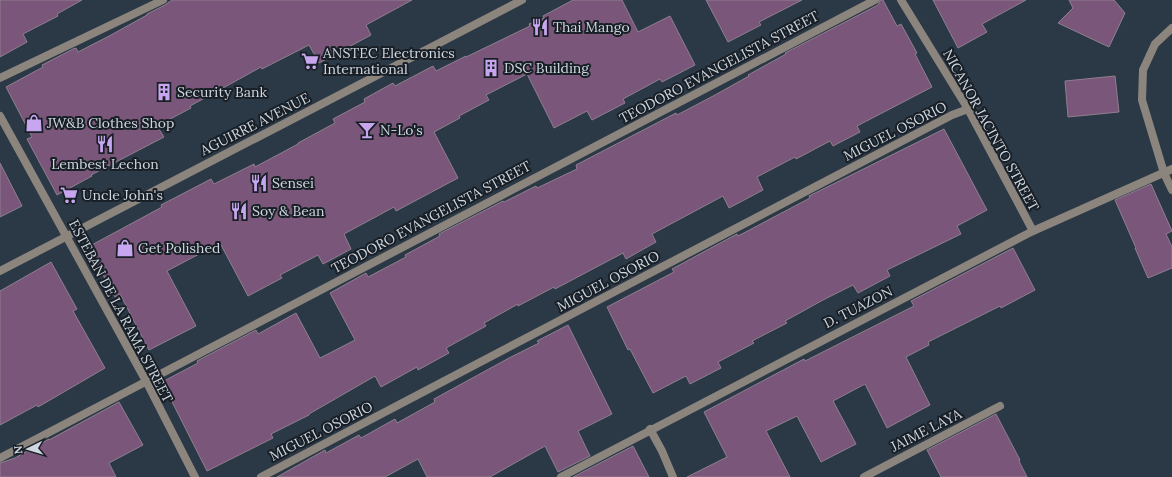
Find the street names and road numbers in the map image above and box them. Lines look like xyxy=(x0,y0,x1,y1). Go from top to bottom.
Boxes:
street label: TEODORO EVANGELISTA STREET xyxy=(616,7,822,127)
street label: NICANOR JACINTO STREET xyxy=(939,46,1043,214)
street label: AGUIRRE AVENUE xyxy=(196,88,313,160)
street label: MIGUEL OSORIO xyxy=(840,97,950,165)
street label: TEODORO EVANGELISTA STREET xyxy=(328,157,534,277)
street label: ESTEBAN DE LA RAMA STREET xyxy=(65,216,177,406)
street label: MIGUEL OSORIO xyxy=(554,246,662,316)
street label: D. TUAZON xyxy=(820,282,896,332)
street label: MIGUEL OSORIO xyxy=(266,397,376,465)
street label: JAIME LAYA xyxy=(887,404,965,456)

